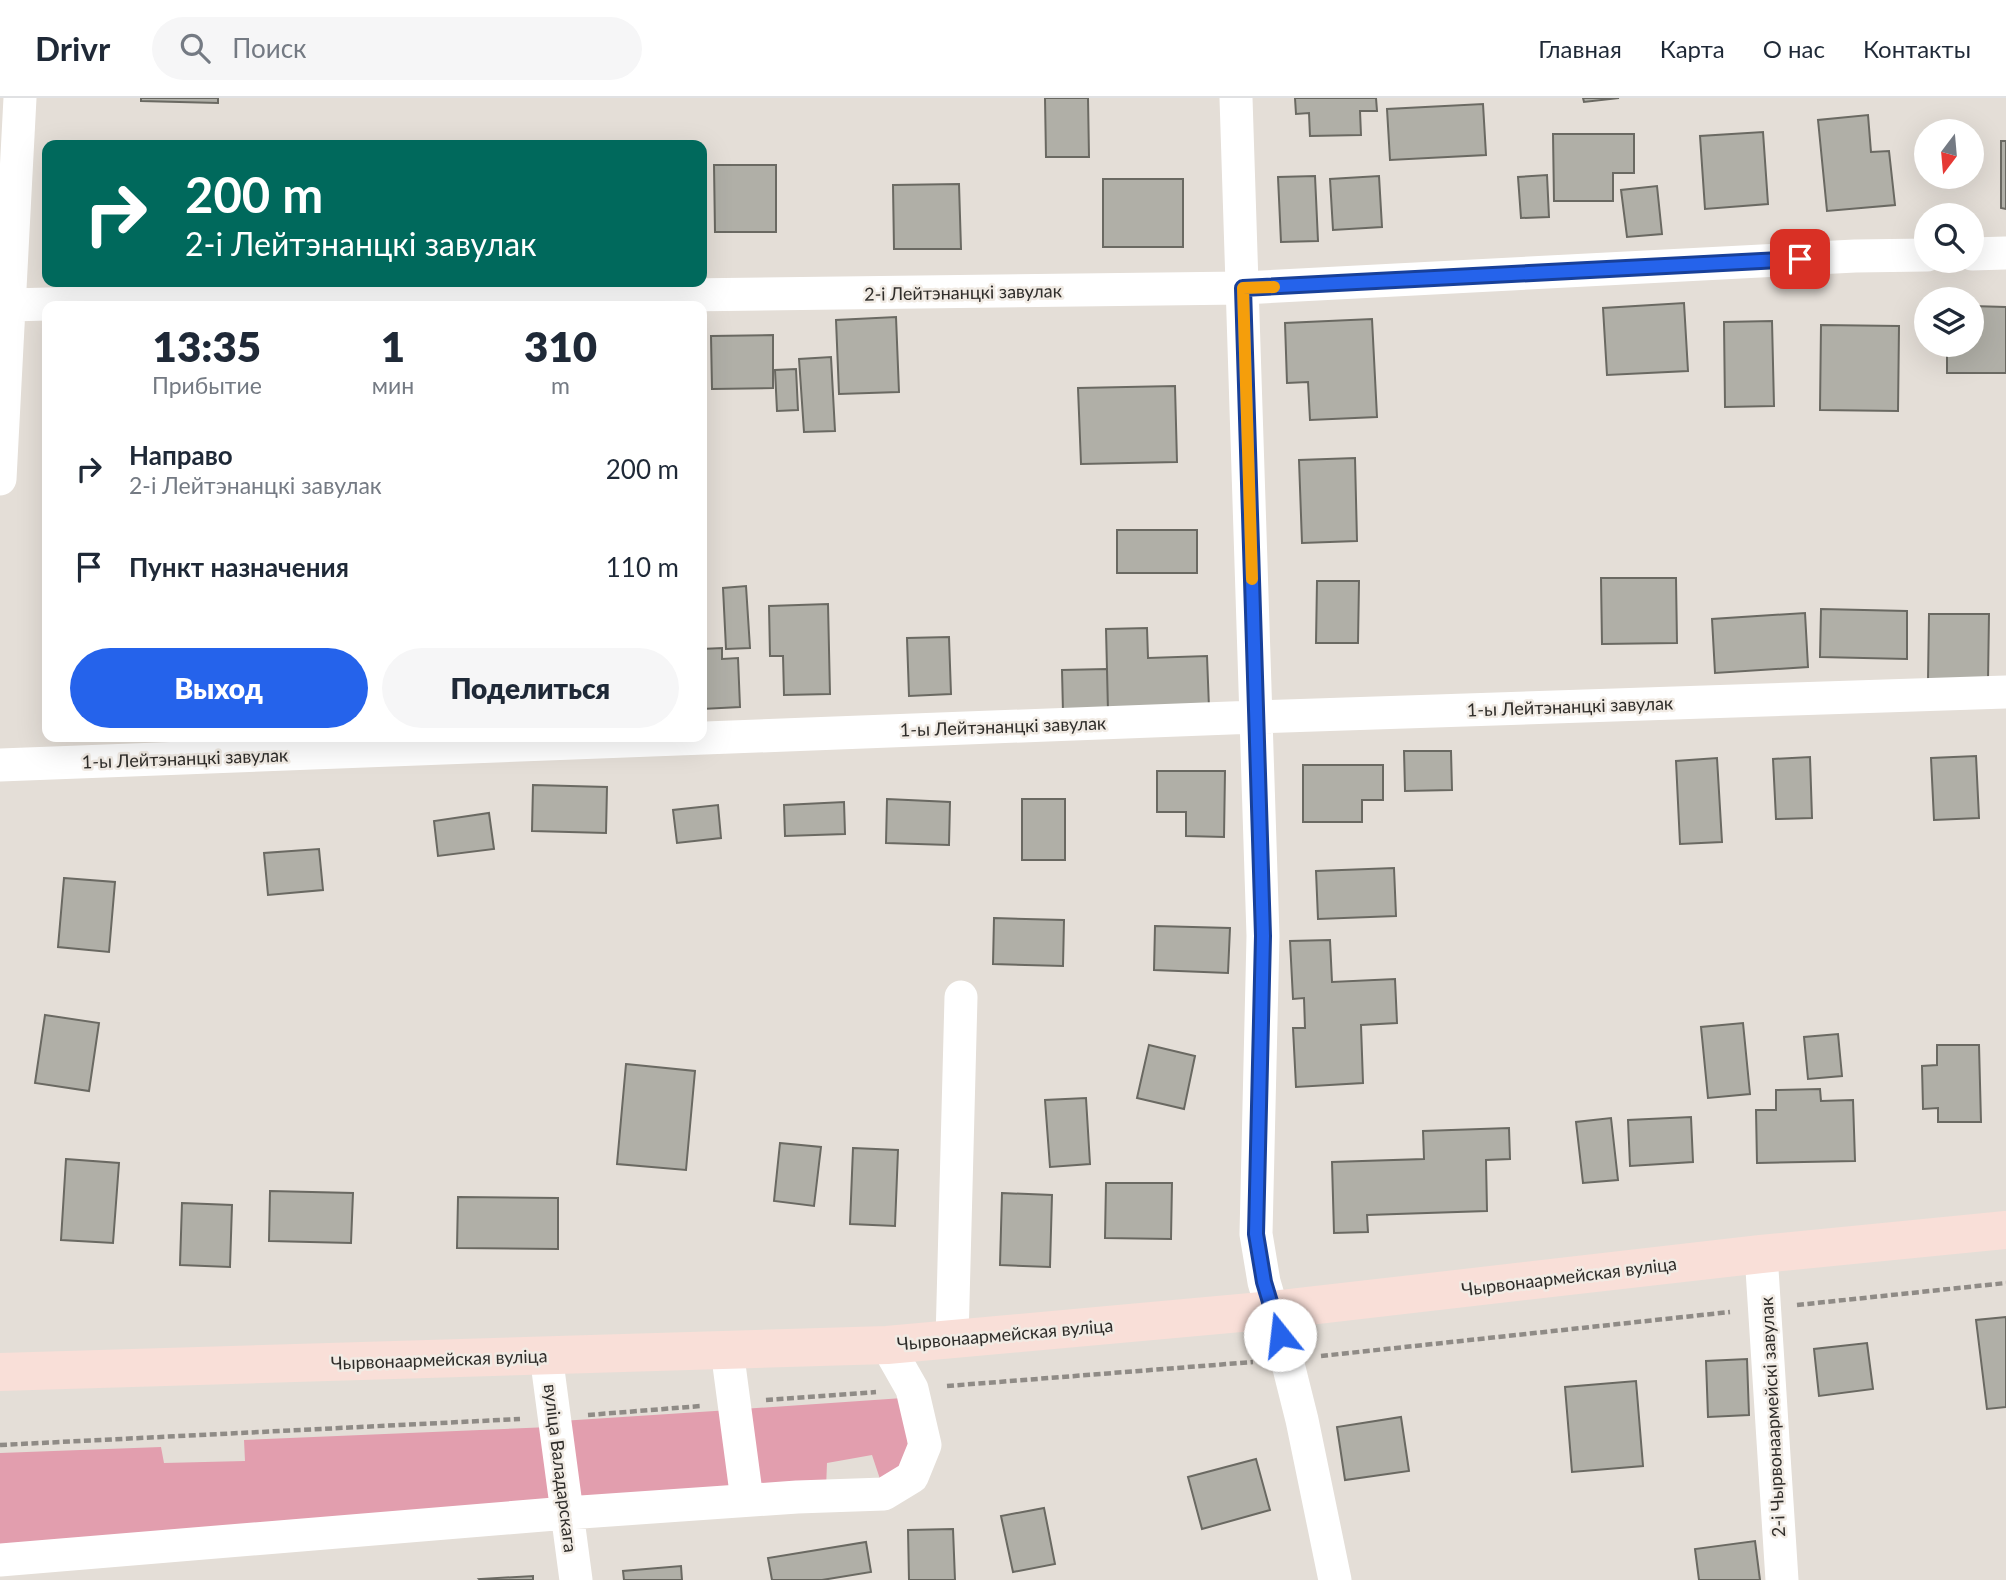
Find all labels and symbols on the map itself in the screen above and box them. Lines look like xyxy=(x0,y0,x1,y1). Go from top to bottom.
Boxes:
north arrow xyxy=(1914,119,1984,189)
pin xyxy=(1770,229,1830,289)
street label: 2-і Лейтэнанцкі завулак xyxy=(864,279,1063,305)
street label: 1-ы Лейтэнанцкі завулак xyxy=(1466,691,1674,721)
street label: 1-ы Лейтэнанцкі завулак xyxy=(899,711,1107,741)
street label: 1-ы Лейтэнанцкі завулак xyxy=(81,743,289,773)
street label: Чырвонаармейская вуліца xyxy=(1460,1252,1678,1300)
street label: 2-і Чырвонаармейскі завулак xyxy=(1755,1296,1789,1538)
position arrow xyxy=(1243,1298,1317,1372)
street label: Чырвонаармейская вуліца xyxy=(896,1314,1114,1354)
street label: Чырвонаармейская вуліца xyxy=(330,1344,548,1374)
street label: вуліца Валадарскага xyxy=(540,1382,582,1554)

